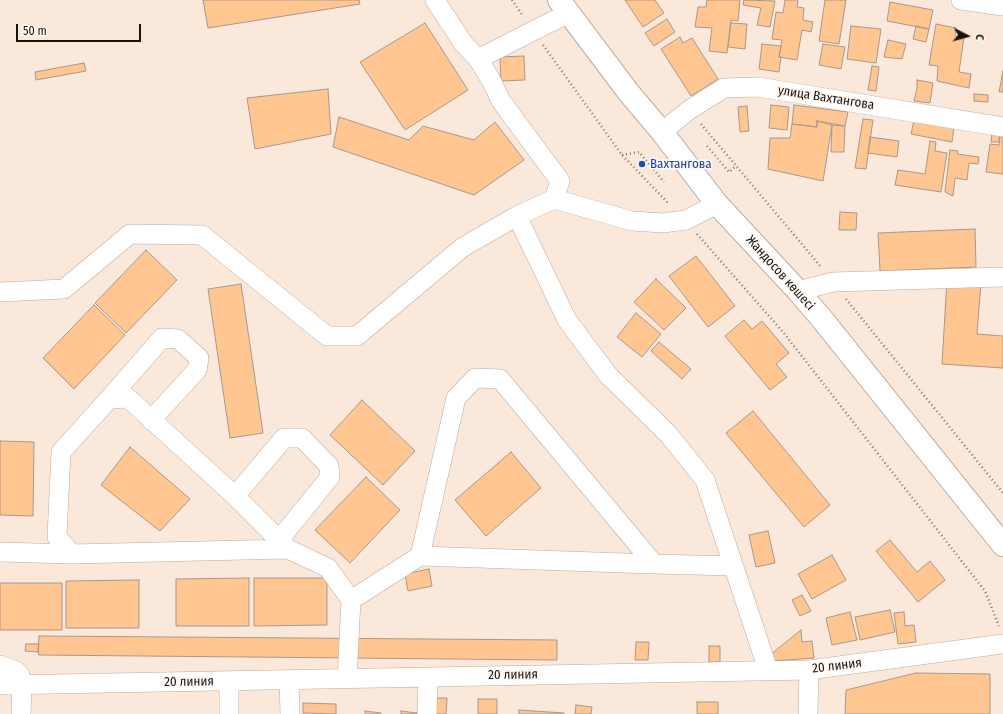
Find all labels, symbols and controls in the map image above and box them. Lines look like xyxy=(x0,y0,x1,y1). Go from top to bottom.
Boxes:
scale bar xyxy=(18,16,143,42)
north arrow xyxy=(947,16,987,56)
text: 50 m xyxy=(23,24,47,38)
text: С xyxy=(973,34,986,41)
street label: улица Вахтангова xyxy=(777,83,875,113)
place label: Вахтангова xyxy=(650,156,712,172)
marker: Вахтангова xyxy=(637,159,647,169)
street label: Жандосов көшесі xyxy=(742,232,818,314)
street label: 20 линия xyxy=(811,655,863,677)
street label: 20 линия xyxy=(488,667,538,683)
street label: 20 линия xyxy=(164,674,214,690)

